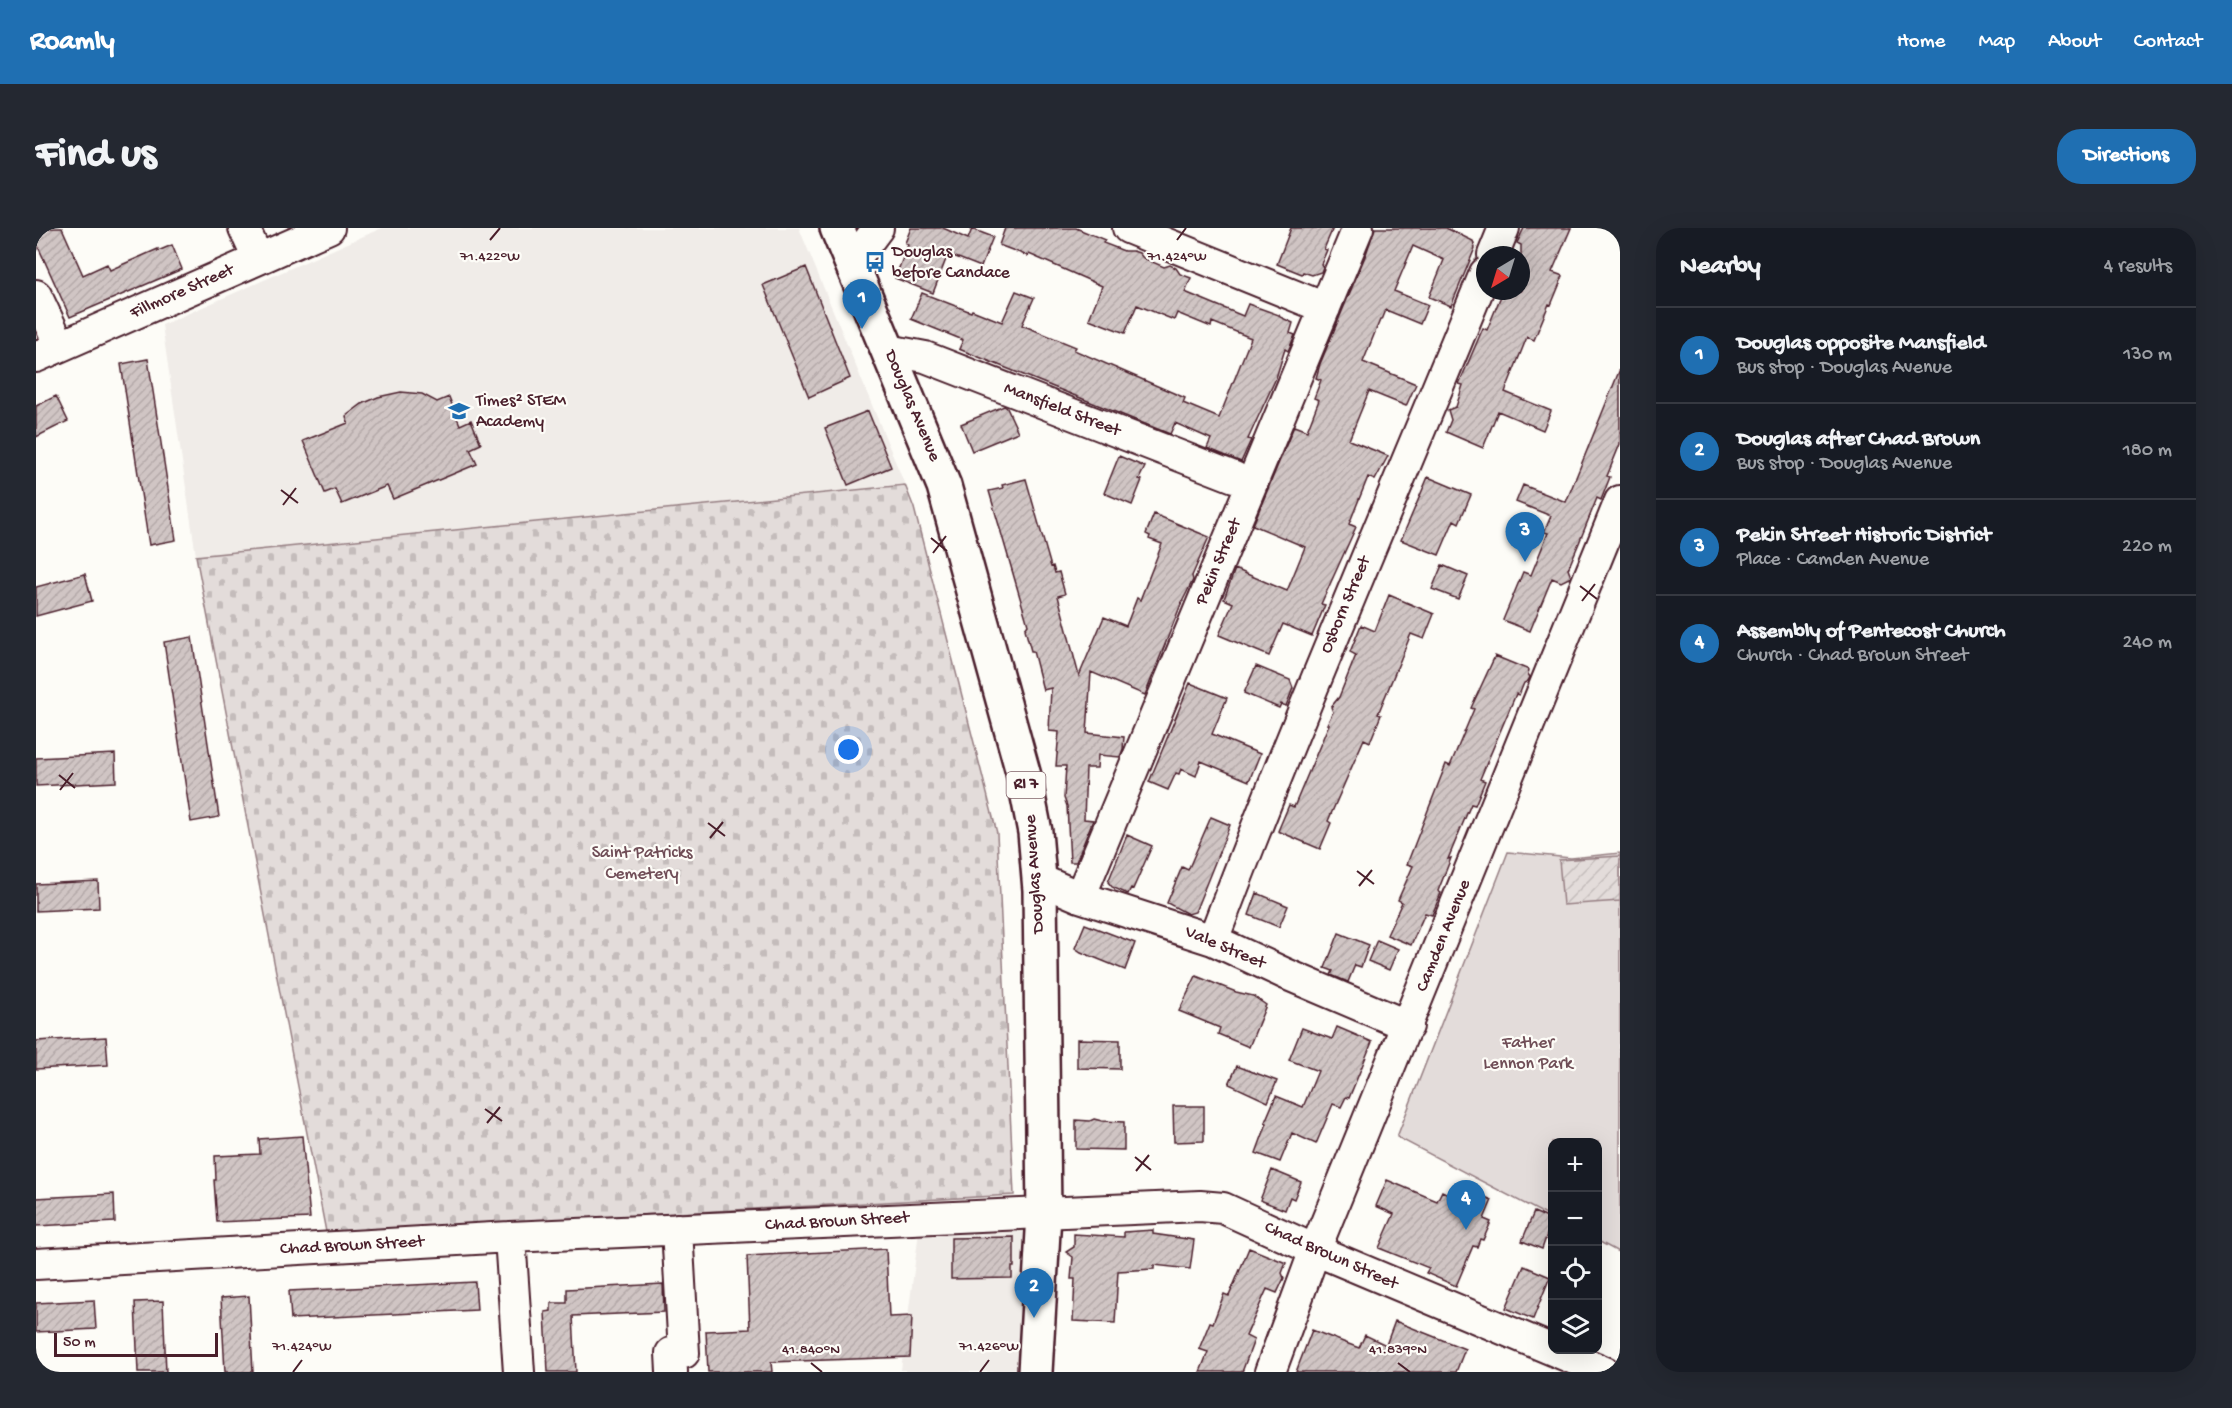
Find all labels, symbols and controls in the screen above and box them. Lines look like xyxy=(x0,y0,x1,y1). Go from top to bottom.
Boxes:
text: Roamly xyxy=(30,26,115,59)
text: Home xyxy=(1897,30,1945,55)
text: Map xyxy=(1978,30,2015,55)
text: About xyxy=(2048,30,2101,55)
text: Contact xyxy=(2134,30,2202,55)
button: Directions xyxy=(2057,129,2196,184)
text: Find us xyxy=(36,132,156,181)
place label: Douglas before Candace xyxy=(891,242,1011,284)
north arrow xyxy=(1476,246,1530,300)
text: 71.422°W xyxy=(459,248,520,266)
text: 71.424°W xyxy=(1146,248,1207,266)
bus stop icon: Douglas before Candace xyxy=(863,250,887,274)
text: Nearby xyxy=(1680,252,1761,283)
text: 4 results xyxy=(2104,256,2172,279)
street label: Fillmore Street xyxy=(126,259,239,325)
pin: 1 xyxy=(842,279,882,329)
text: Douglas opposite Mansfield xyxy=(1737,331,1986,357)
text: 1 xyxy=(1695,344,1704,367)
text: 130 m xyxy=(2123,344,2172,367)
street label: Douglas Avenue xyxy=(879,346,945,465)
text: Bus stop · Douglas Avenue xyxy=(1737,357,1952,380)
street label: Mansfield Street xyxy=(1001,378,1125,442)
place label: Times² STEM Academy xyxy=(475,391,566,433)
school or university icon: Times² STEM Academy xyxy=(447,399,471,423)
text: Douglas after Chad Brown xyxy=(1737,427,1980,453)
text: 2 xyxy=(1695,440,1704,463)
text: 180 m xyxy=(2123,440,2172,463)
text: Bus stop · Douglas Avenue xyxy=(1737,453,1952,476)
pin: 3 xyxy=(1506,512,1544,562)
street label: Pekin Street xyxy=(1191,514,1247,609)
text: Pekin Street Historic District xyxy=(1737,523,1991,549)
text: 3 xyxy=(1694,536,1705,559)
text: 220 m xyxy=(2122,536,2172,559)
text: Place · Camden Avenue xyxy=(1737,549,1929,572)
street label: Osborn Street xyxy=(1316,552,1377,657)
text: Assembly of Pentecost Church xyxy=(1737,619,2006,645)
text: 4 xyxy=(1695,632,1704,655)
text: 240 m xyxy=(2122,632,2172,655)
text: Church · Chad Brown Street xyxy=(1737,645,1968,668)
your location xyxy=(834,735,863,764)
road number: RI 7 xyxy=(1006,772,1046,798)
street label: Douglas Avenue xyxy=(1020,813,1050,935)
park label: Saint Patricks Cemetery xyxy=(592,843,694,885)
street label: Camden Avenue xyxy=(1412,876,1476,995)
street label: Vale Street xyxy=(1181,921,1270,975)
park label: Father Lennon Park xyxy=(1483,1033,1575,1075)
map controls xyxy=(1548,1138,1602,1354)
button: + xyxy=(1548,1138,1602,1192)
pin: 4 xyxy=(1446,1180,1486,1230)
button: − xyxy=(1548,1192,1602,1246)
street label: Chad Brown Street xyxy=(765,1208,911,1236)
street label: Chad Brown Street xyxy=(1261,1217,1403,1296)
street label: Chad Brown Street xyxy=(280,1232,426,1260)
button: locate xyxy=(1548,1246,1602,1300)
pin: 2 xyxy=(1014,1268,1054,1318)
button: layers xyxy=(1548,1300,1602,1354)
scale bar xyxy=(54,1330,218,1358)
text: 50 m xyxy=(63,1334,96,1353)
text: 71.424°W xyxy=(271,1338,332,1356)
text: 71.426°W xyxy=(958,1338,1019,1356)
text: 41.840°N xyxy=(782,1341,840,1359)
text: 41.839°N xyxy=(1369,1341,1427,1359)

